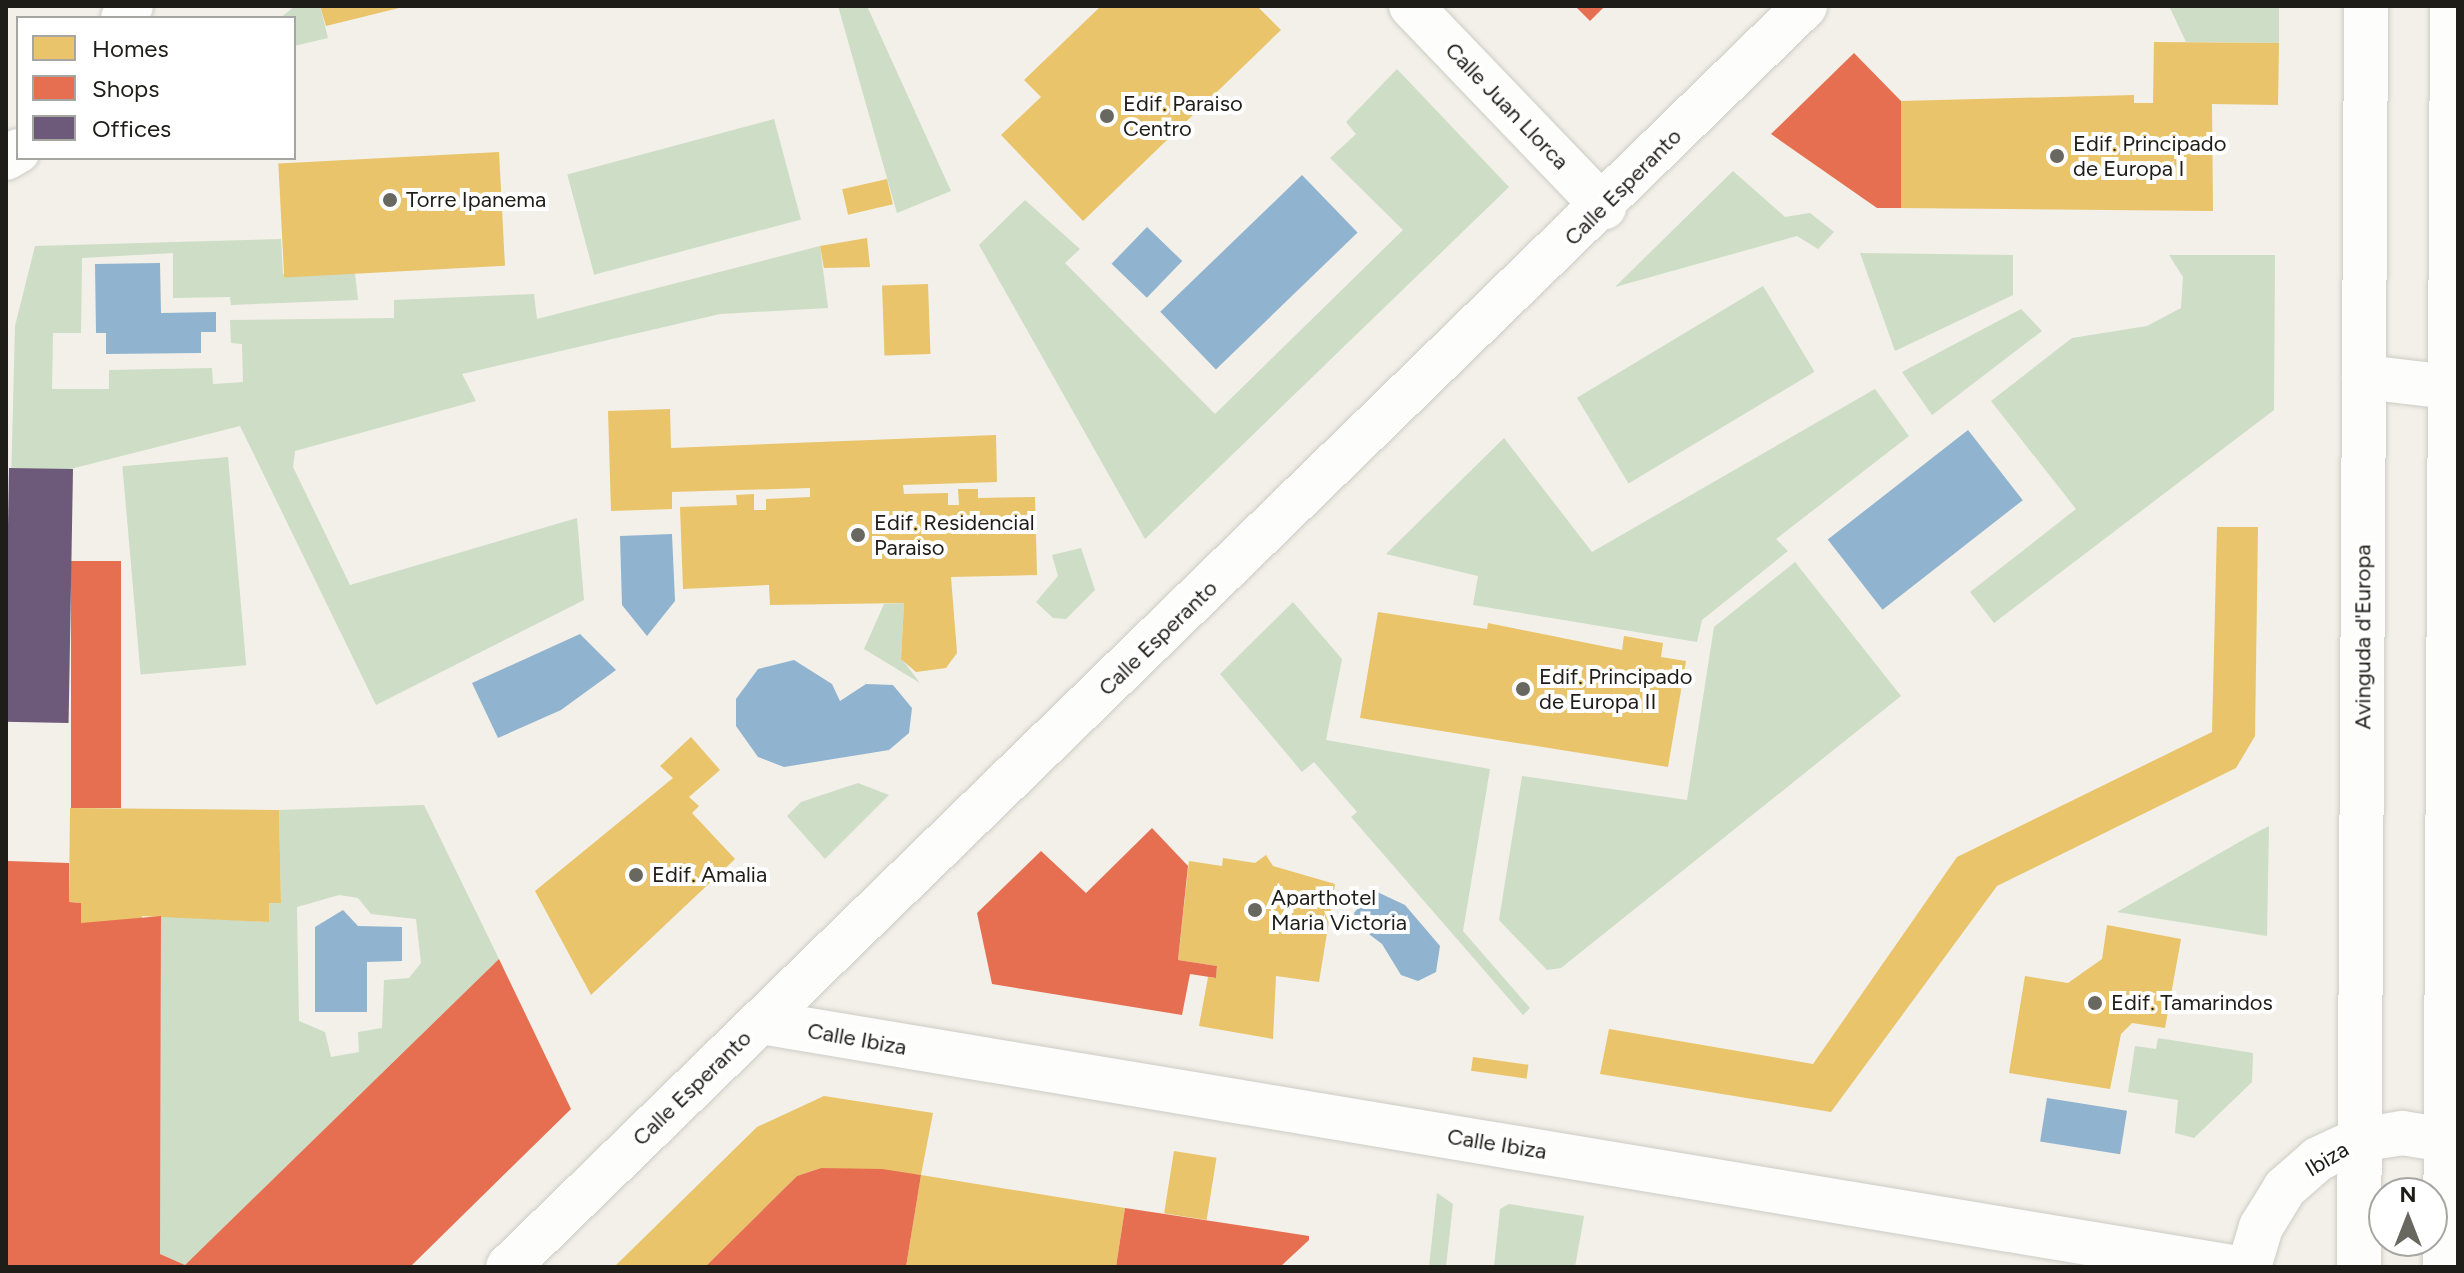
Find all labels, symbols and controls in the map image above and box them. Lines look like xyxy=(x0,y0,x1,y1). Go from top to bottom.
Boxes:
legend xyxy=(16,16,296,160)
text: Homes xyxy=(92,34,169,63)
street label: Calle Juan Llorca xyxy=(1440,37,1574,175)
text: Shops xyxy=(92,74,159,103)
place label: Edif. Paraiso Centro xyxy=(1123,90,1243,142)
marker: Edif. Paraiso Centro xyxy=(1098,107,1116,125)
text: Offices xyxy=(92,114,171,143)
street label: Calle Esperanto xyxy=(1559,123,1687,251)
place label: Edif. Principado de Europa I xyxy=(2073,130,2226,182)
marker: Edif. Principado de Europa I xyxy=(2048,147,2066,165)
place label: Torre Ipanema xyxy=(406,187,546,213)
marker: Torre Ipanema xyxy=(381,191,399,209)
place label: Edif. Residencial Paraiso xyxy=(874,509,1035,560)
marker: Edif. Residencial Paraiso xyxy=(849,526,867,544)
street label: Avinguda d'Europa xyxy=(2350,544,2376,730)
street label: Calle Esperanto xyxy=(1093,575,1223,701)
place label: Edif. Principado de Europa II xyxy=(1539,663,1692,714)
marker: Edif. Principado de Europa II xyxy=(1514,680,1532,698)
place label: Edif. Amalia xyxy=(652,862,767,888)
marker: Edif. Amalia xyxy=(627,866,645,884)
place label: Aparthotel Maria Victoria xyxy=(1271,884,1407,936)
marker: Aparthotel Maria Victoria xyxy=(1246,901,1264,919)
place label: Edif. Tamarindos xyxy=(2111,990,2273,1016)
marker: Edif. Tamarindos xyxy=(2086,994,2104,1012)
street label: Calle Ibiza xyxy=(805,1017,909,1061)
street label: Calle Esperanto xyxy=(627,1025,757,1151)
street label: Calle Ibiza xyxy=(1445,1123,1549,1165)
street label: Ibiza xyxy=(2300,1136,2354,1182)
north arrow xyxy=(2368,1177,2448,1257)
text: N xyxy=(2399,1181,2417,1208)

